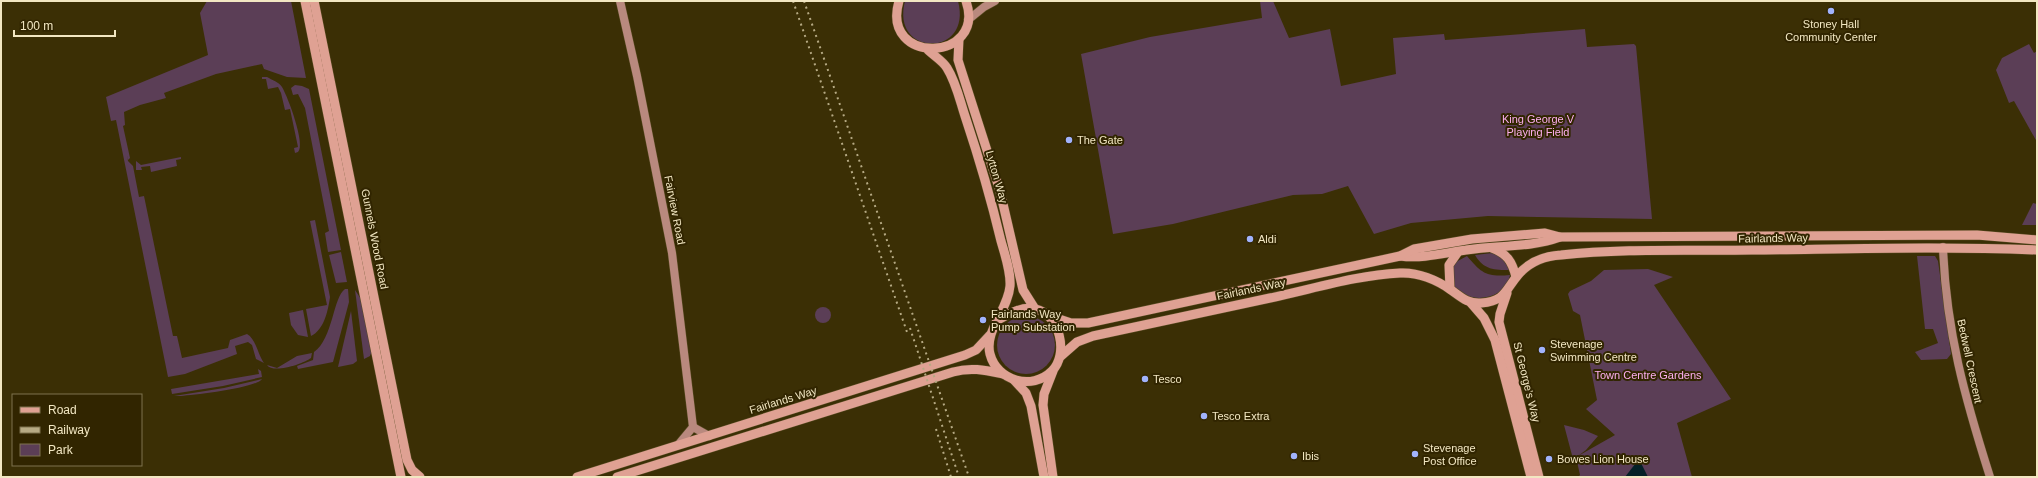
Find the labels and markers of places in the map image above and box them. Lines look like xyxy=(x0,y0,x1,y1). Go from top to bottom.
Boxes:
marker: Stoney Hall Community Center xyxy=(1826,6,1836,16)
place label: Stoney Hall Community Center xyxy=(1785,18,1877,43)
place label: The Gate xyxy=(1077,134,1123,146)
marker: The Gate xyxy=(1064,135,1074,145)
place label: Aldi xyxy=(1258,233,1276,245)
marker: Aldi xyxy=(1245,234,1255,244)
place label: Fairlands Way Pump Substation xyxy=(991,308,1075,333)
marker: Fairlands Way Pump Substation xyxy=(978,315,988,325)
place label: Stevenage Swimming Centre xyxy=(1550,338,1637,363)
marker: Stevenage Swimming Centre xyxy=(1537,345,1547,355)
place label: Tesco xyxy=(1153,373,1182,385)
marker: Tesco xyxy=(1140,374,1150,384)
place label: Tesco Extra xyxy=(1212,410,1270,422)
marker: Tesco Extra xyxy=(1199,411,1209,421)
place label: Stevenage Post Office xyxy=(1423,442,1477,467)
marker: Stevenage Post Office xyxy=(1410,449,1420,459)
place label: Ibis xyxy=(1302,450,1320,462)
marker: Ibis xyxy=(1289,451,1299,461)
place label: Bowes Lion House xyxy=(1557,453,1649,465)
marker: Bowes Lion House xyxy=(1544,454,1554,464)

